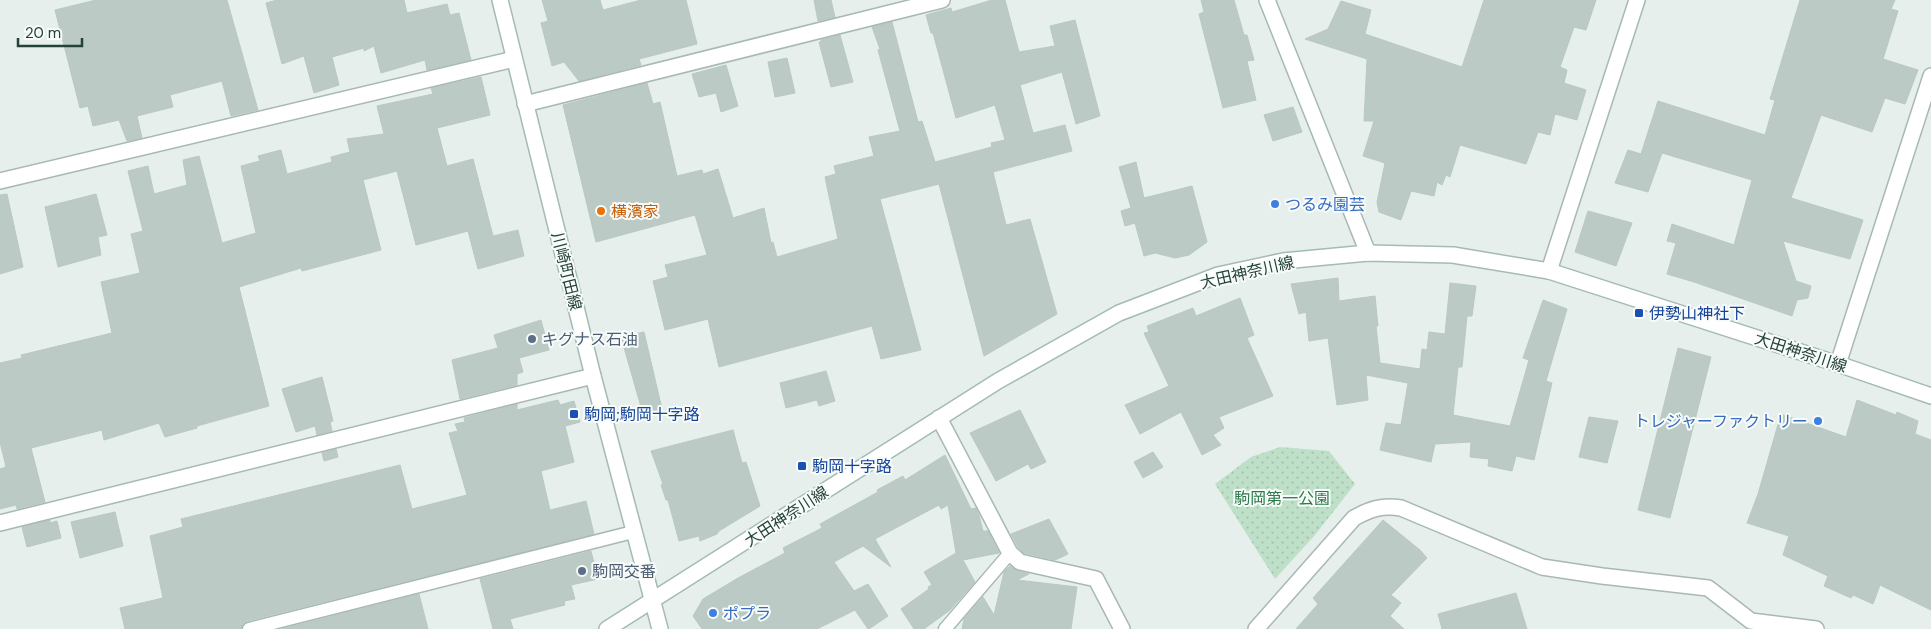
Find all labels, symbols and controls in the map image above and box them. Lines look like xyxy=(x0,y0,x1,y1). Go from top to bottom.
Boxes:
scale bar xyxy=(18,15,81,47)
text: 20 m xyxy=(25,23,61,43)
place label: つるみ園芸 xyxy=(1285,194,1365,215)
marker: つるみ園芸 xyxy=(1269,198,1281,210)
place label: 横濱家 xyxy=(611,201,659,222)
marker: 横濱家 xyxy=(595,205,607,217)
street label: 川崎町田線 xyxy=(547,230,586,312)
street label: 大田神奈川線 xyxy=(1198,251,1296,294)
place label: 伊勢山神社下 xyxy=(1649,303,1745,324)
marker: 伊勢山神社下 xyxy=(1633,307,1645,319)
street label: 大田神奈川線 xyxy=(1752,328,1850,377)
place label: キグナス石油 xyxy=(542,329,638,350)
marker: キグナス石油 xyxy=(526,333,538,345)
place label: 駒岡;駒岡十字路 xyxy=(584,404,700,425)
marker: 駒岡;駒岡十字路 xyxy=(568,408,580,420)
place label: トレジャーファクトリー xyxy=(1634,411,1808,432)
marker: トレジャーファクトリー xyxy=(1812,415,1824,427)
place label: 駒岡十字路 xyxy=(812,456,892,477)
marker: 駒岡十字路 xyxy=(796,460,808,472)
street label: 大田神奈川線 xyxy=(740,481,832,551)
park label: 駒岡第一公園 xyxy=(1234,488,1330,509)
place label: 駒岡交番 xyxy=(592,561,656,582)
marker: 駒岡交番 xyxy=(576,565,588,577)
place label: ポプラ xyxy=(723,603,771,624)
marker: ポプラ xyxy=(707,607,719,619)

